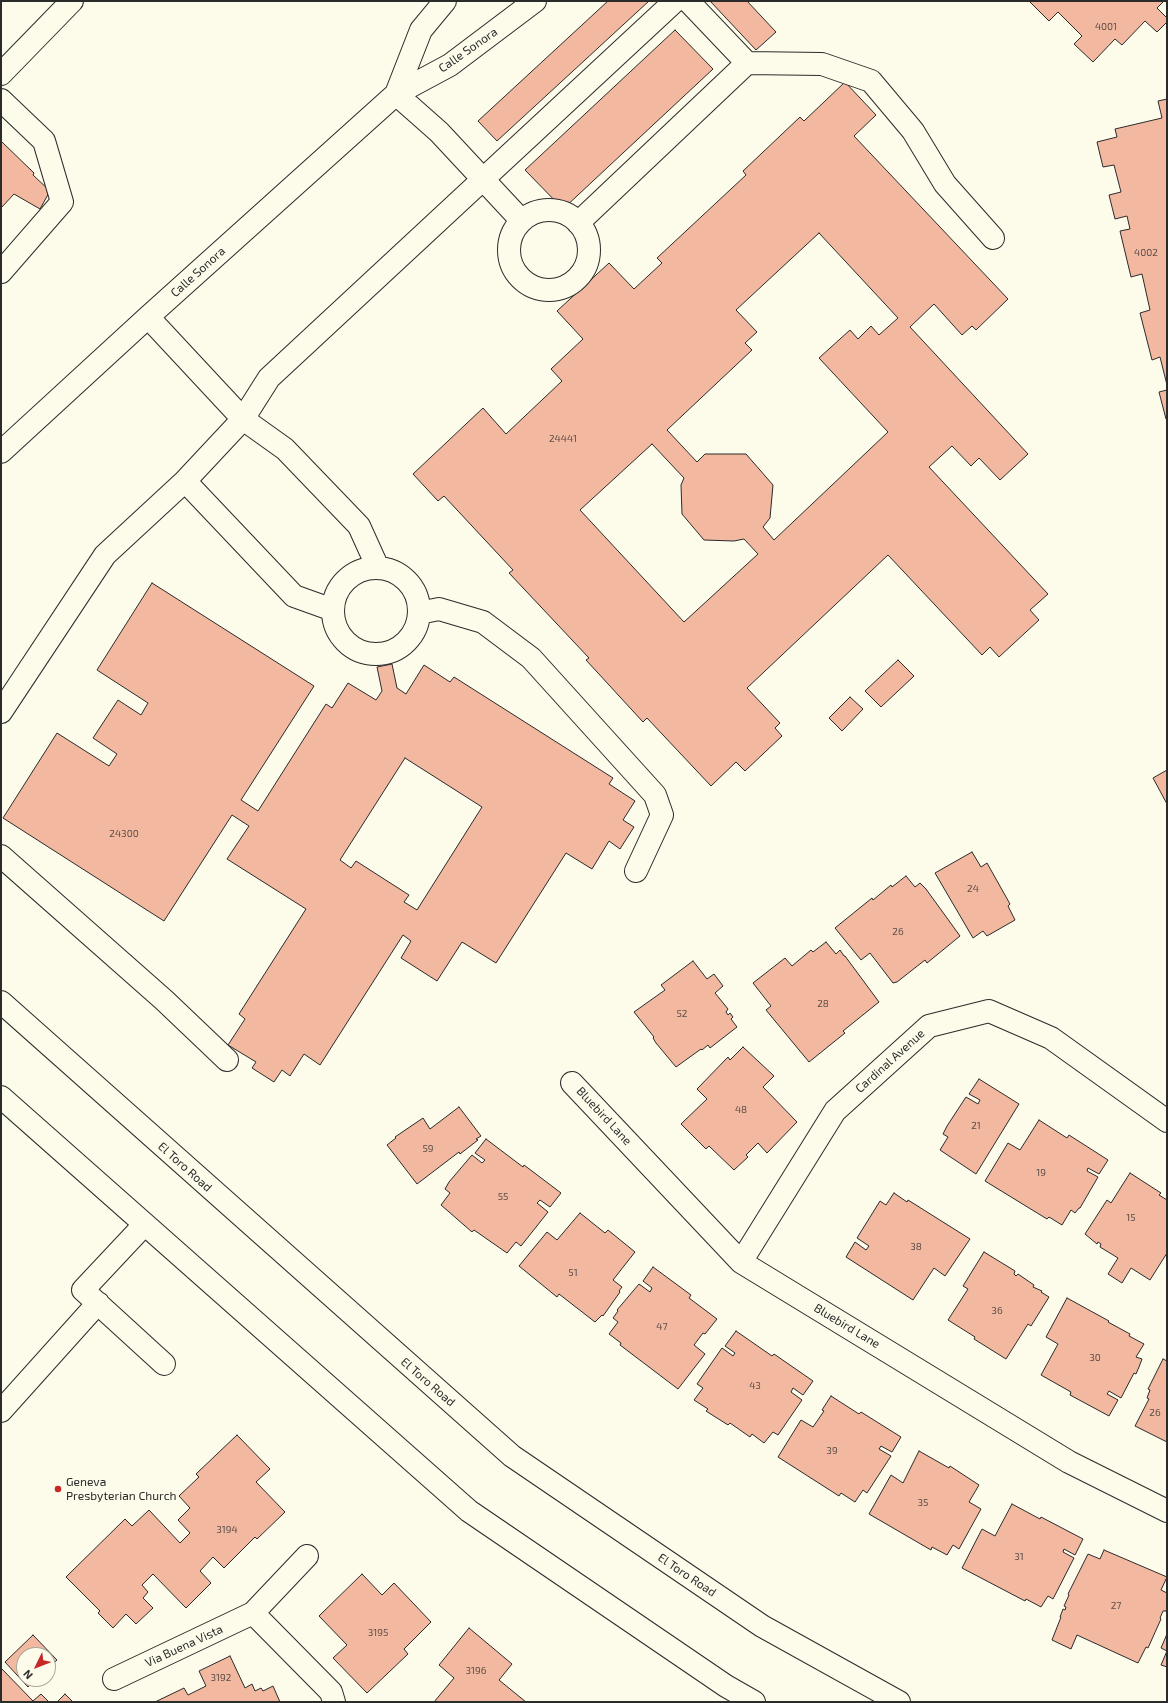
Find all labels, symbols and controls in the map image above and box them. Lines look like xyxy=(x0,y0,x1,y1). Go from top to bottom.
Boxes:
house number: 4001 xyxy=(1095,21,1117,33)
street label: Calle Sonora xyxy=(436,24,500,76)
street label: Calle Sonora xyxy=(168,244,228,300)
house number: 4002 xyxy=(1134,247,1158,259)
house number: 24441 xyxy=(549,433,577,445)
house number: 24300 xyxy=(109,828,139,840)
house number: 24 xyxy=(967,883,979,895)
house number: 26 xyxy=(892,926,904,938)
house number: 28 xyxy=(817,998,829,1010)
house number: 52 xyxy=(677,1008,687,1020)
street label: Cardinal Avenue xyxy=(852,1026,928,1096)
street label: Bluebird Lane xyxy=(573,1084,635,1148)
house number: 48 xyxy=(735,1104,747,1116)
house number: 21 xyxy=(971,1120,981,1132)
street label: El Toro Road xyxy=(155,1139,215,1195)
house number: 59 xyxy=(422,1143,434,1155)
house number: 19 xyxy=(1036,1167,1046,1179)
house number: 55 xyxy=(498,1191,508,1203)
house number: 15 xyxy=(1126,1212,1136,1224)
house number: 38 xyxy=(910,1241,922,1253)
house number: 51 xyxy=(568,1267,578,1279)
street label: Bluebird Lane xyxy=(811,1301,883,1351)
house number: 36 xyxy=(991,1305,1003,1317)
house number: 47 xyxy=(656,1321,668,1333)
house number: 30 xyxy=(1089,1352,1101,1364)
street label: El Toro Road xyxy=(398,1355,458,1409)
house number: 43 xyxy=(749,1380,761,1392)
house number: 26 xyxy=(1149,1407,1161,1419)
house number: 39 xyxy=(826,1445,838,1457)
place label: Geneva Presbyterian Church xyxy=(66,1475,177,1503)
marker: Geneva Presbyterian Church xyxy=(53,1484,63,1494)
house number: 35 xyxy=(918,1497,928,1509)
house number: 3194 xyxy=(216,1524,238,1536)
street label: El Toro Road xyxy=(655,1550,719,1600)
house number: 31 xyxy=(1014,1551,1024,1563)
house number: 27 xyxy=(1111,1600,1121,1612)
street label: Via Buena Vista xyxy=(143,1622,225,1670)
house number: 3195 xyxy=(368,1627,388,1639)
north arrow xyxy=(16,1647,56,1687)
house number: 3196 xyxy=(466,1665,486,1677)
text: N xyxy=(20,1668,35,1682)
house number: 3192 xyxy=(211,1672,231,1684)

